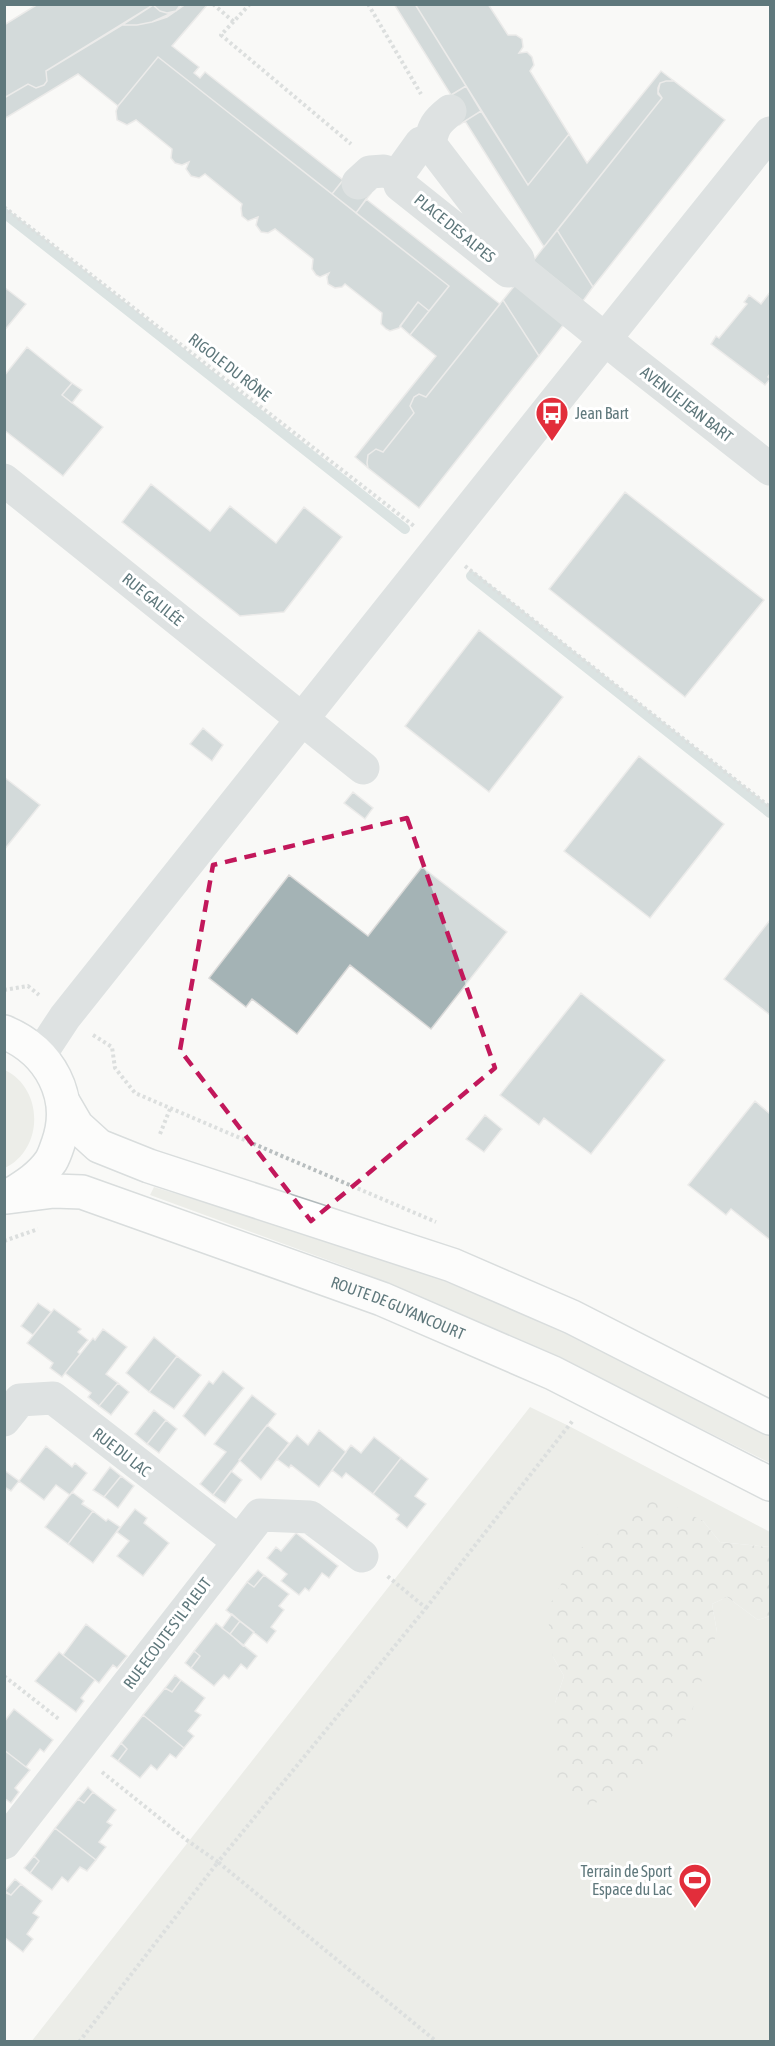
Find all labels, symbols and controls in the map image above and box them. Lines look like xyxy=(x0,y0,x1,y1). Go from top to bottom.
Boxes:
street label: PLACE DES ALPES xyxy=(411,190,499,266)
street label: RIGOLE DU RÔNE xyxy=(185,329,275,405)
street label: AVENUE JEAN BART xyxy=(637,362,737,446)
bus stop icon: Jean Bart xyxy=(534,395,570,442)
place label: Jean Bart xyxy=(575,404,629,422)
street label: RUE GALILÉE xyxy=(119,569,187,629)
street label: ROUTE DE GUYANCOURT xyxy=(329,1273,468,1343)
street label: RUE DU LAC xyxy=(90,1424,154,1480)
street label: RUE ECOUTE S'IL PLEUT xyxy=(119,1574,215,1692)
place label: Terrain de Sport Espace du Lac xyxy=(580,1862,672,1899)
sports icon: Terrain de Sport Espace du Lac xyxy=(677,1862,713,1909)

